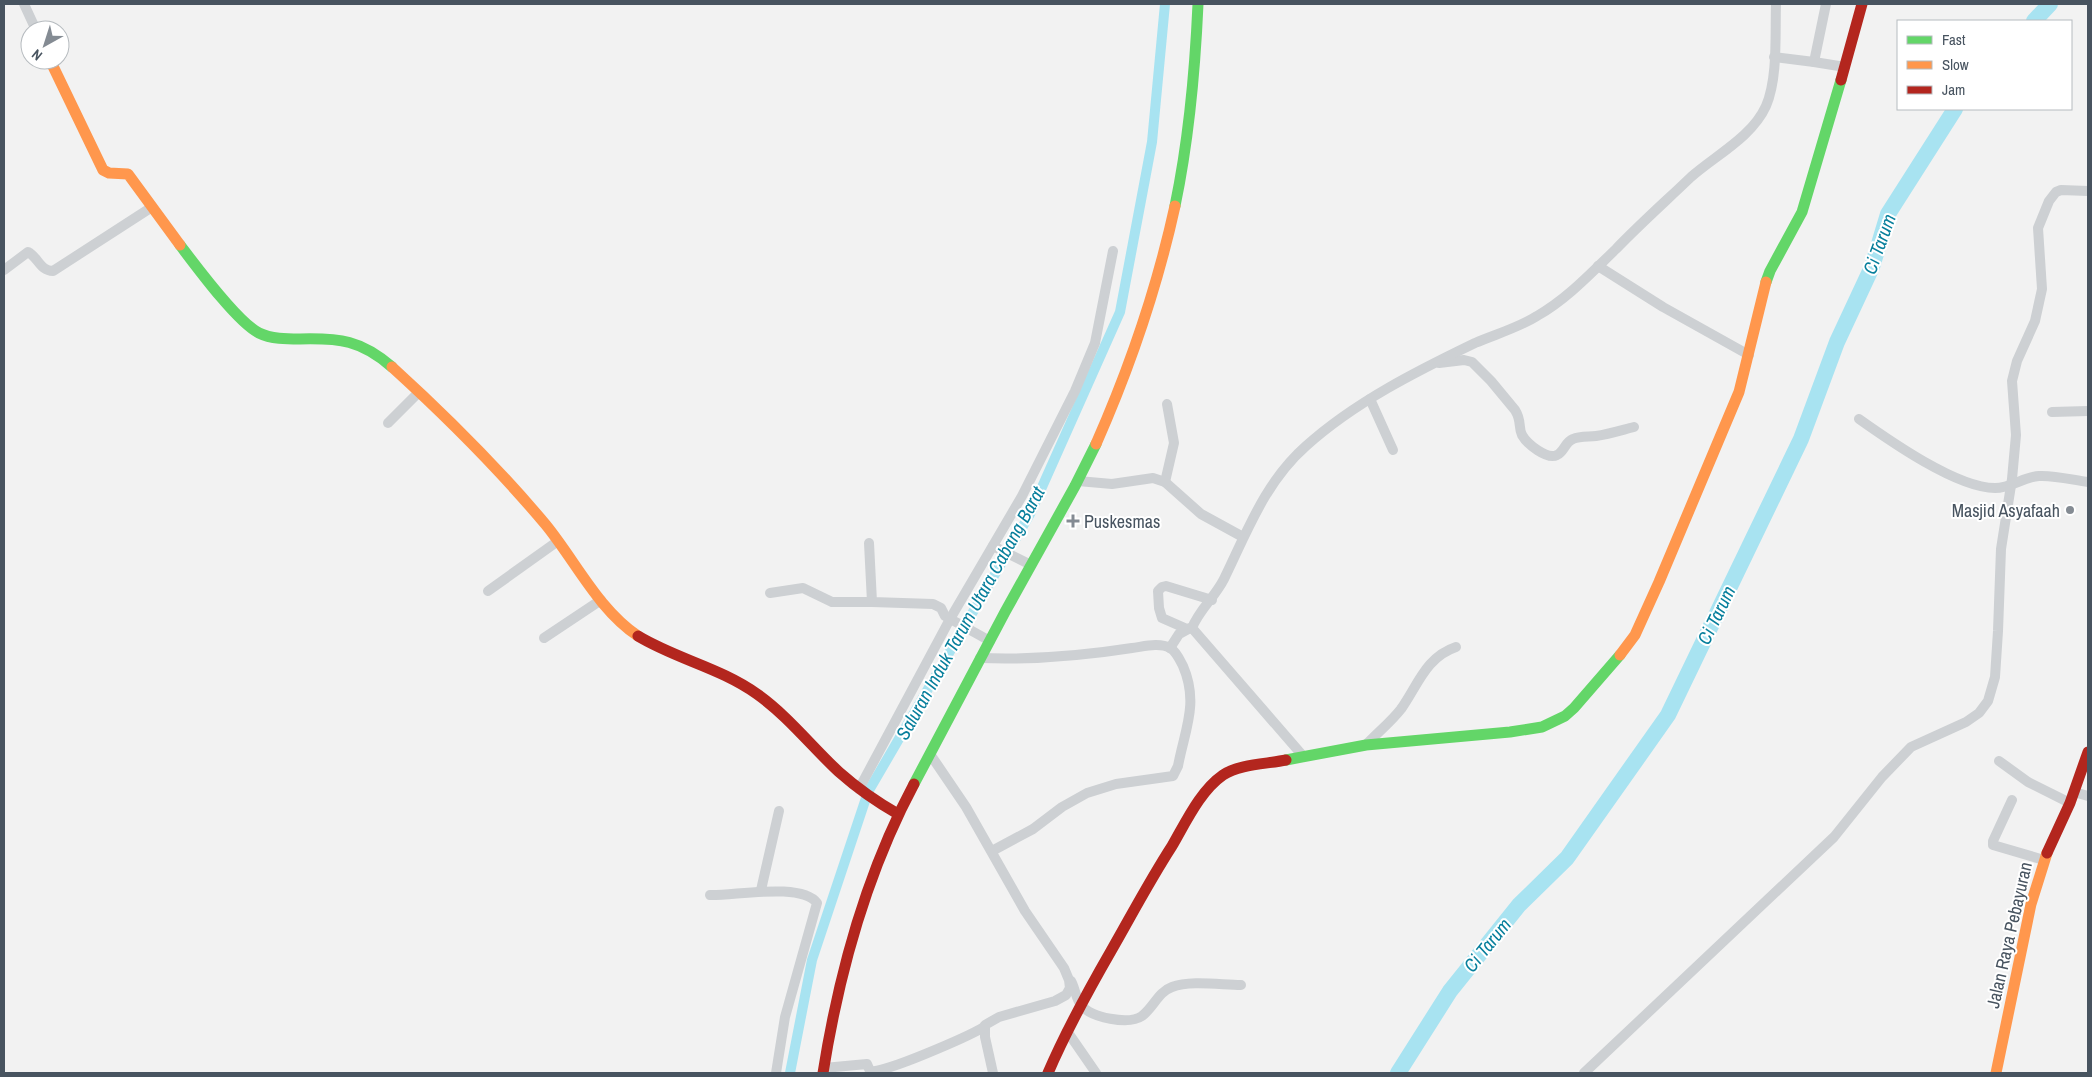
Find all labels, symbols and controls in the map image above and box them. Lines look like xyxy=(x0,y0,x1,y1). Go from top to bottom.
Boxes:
north arrow xyxy=(20,20,70,70)
legend xyxy=(1897,20,2072,110)
text: Fast xyxy=(1942,29,1966,50)
text: N xyxy=(28,45,46,65)
text: Slow xyxy=(1942,54,1969,75)
text: Jam xyxy=(1942,79,1965,100)
water label: Ci Tarum xyxy=(1856,210,1902,278)
water label: Saluran Induk Tarum Utara Cabang Barat xyxy=(889,481,1051,744)
place label: Masjid Asyafaah xyxy=(1952,498,2060,523)
marker: Masjid Asyafaah xyxy=(2064,504,2076,516)
place label: Puskesmas xyxy=(1084,509,1160,534)
marker: Puskesmas xyxy=(1066,514,1080,528)
water label: Ci Tarum xyxy=(1691,581,1741,649)
street label: Jalan Raya Pebayuran xyxy=(1980,859,2038,1011)
water label: Ci Tarum xyxy=(1457,913,1517,977)

